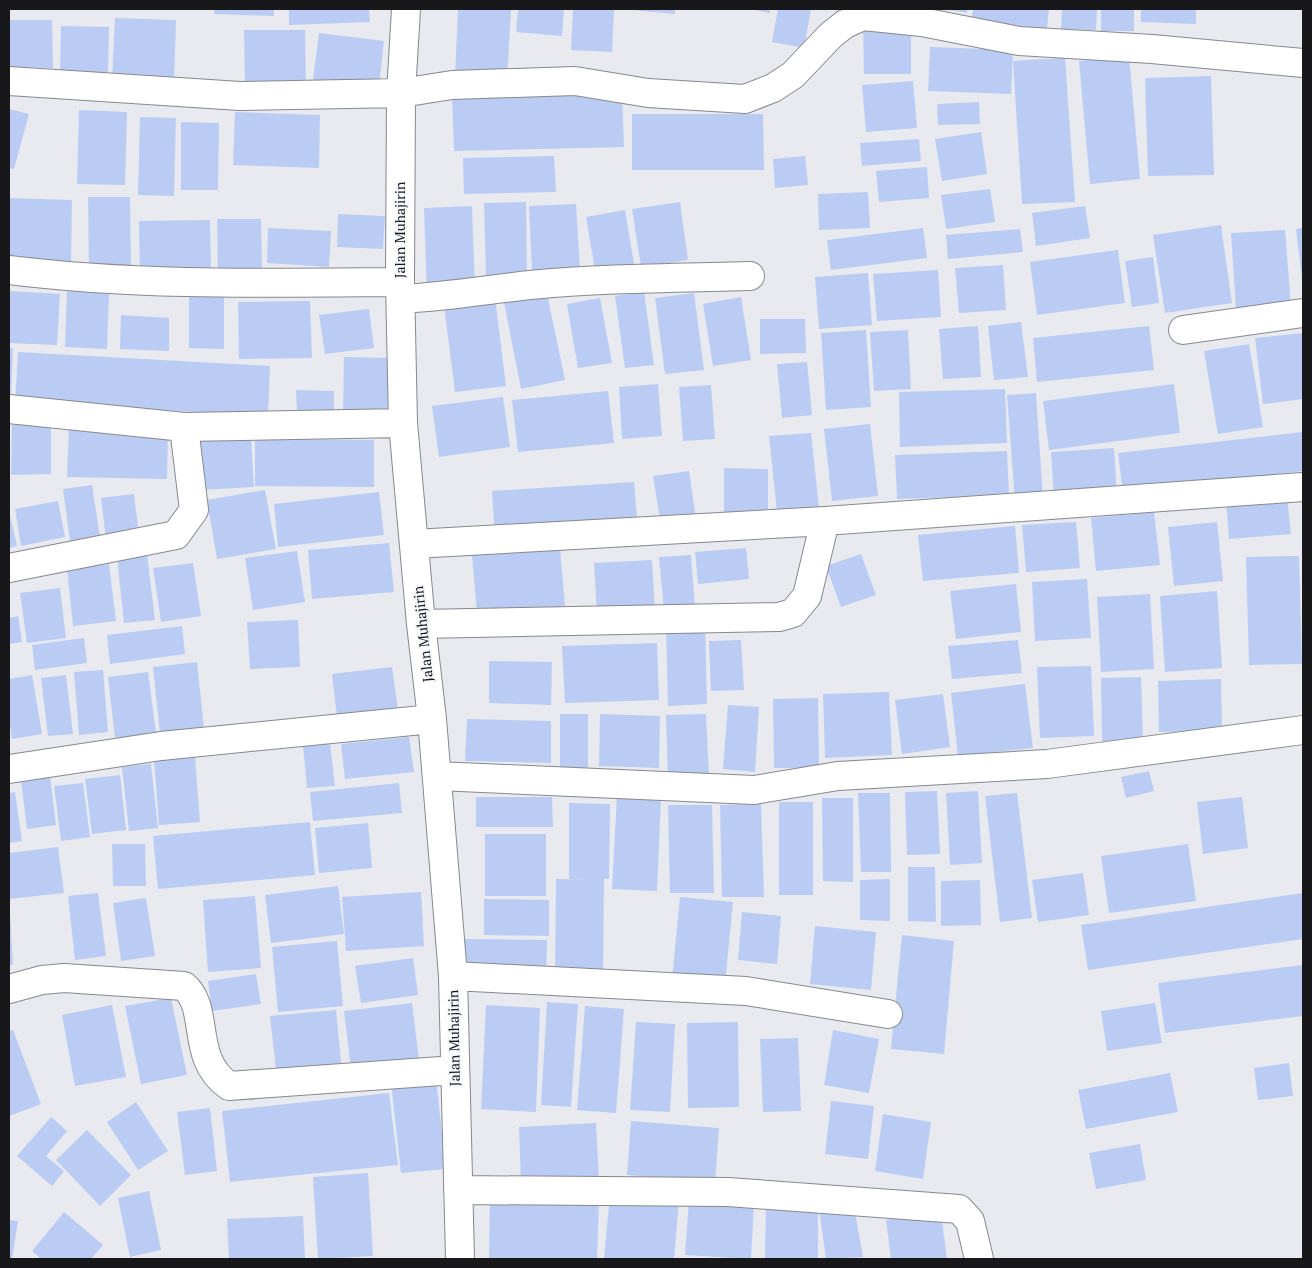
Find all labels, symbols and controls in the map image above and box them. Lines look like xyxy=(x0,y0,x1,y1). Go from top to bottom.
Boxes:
street label: Jalan Muhajirin xyxy=(390,181,409,278)
street label: Jalan Muhajirin xyxy=(408,584,437,683)
street label: Jalan Muhajirin xyxy=(443,989,464,1086)

